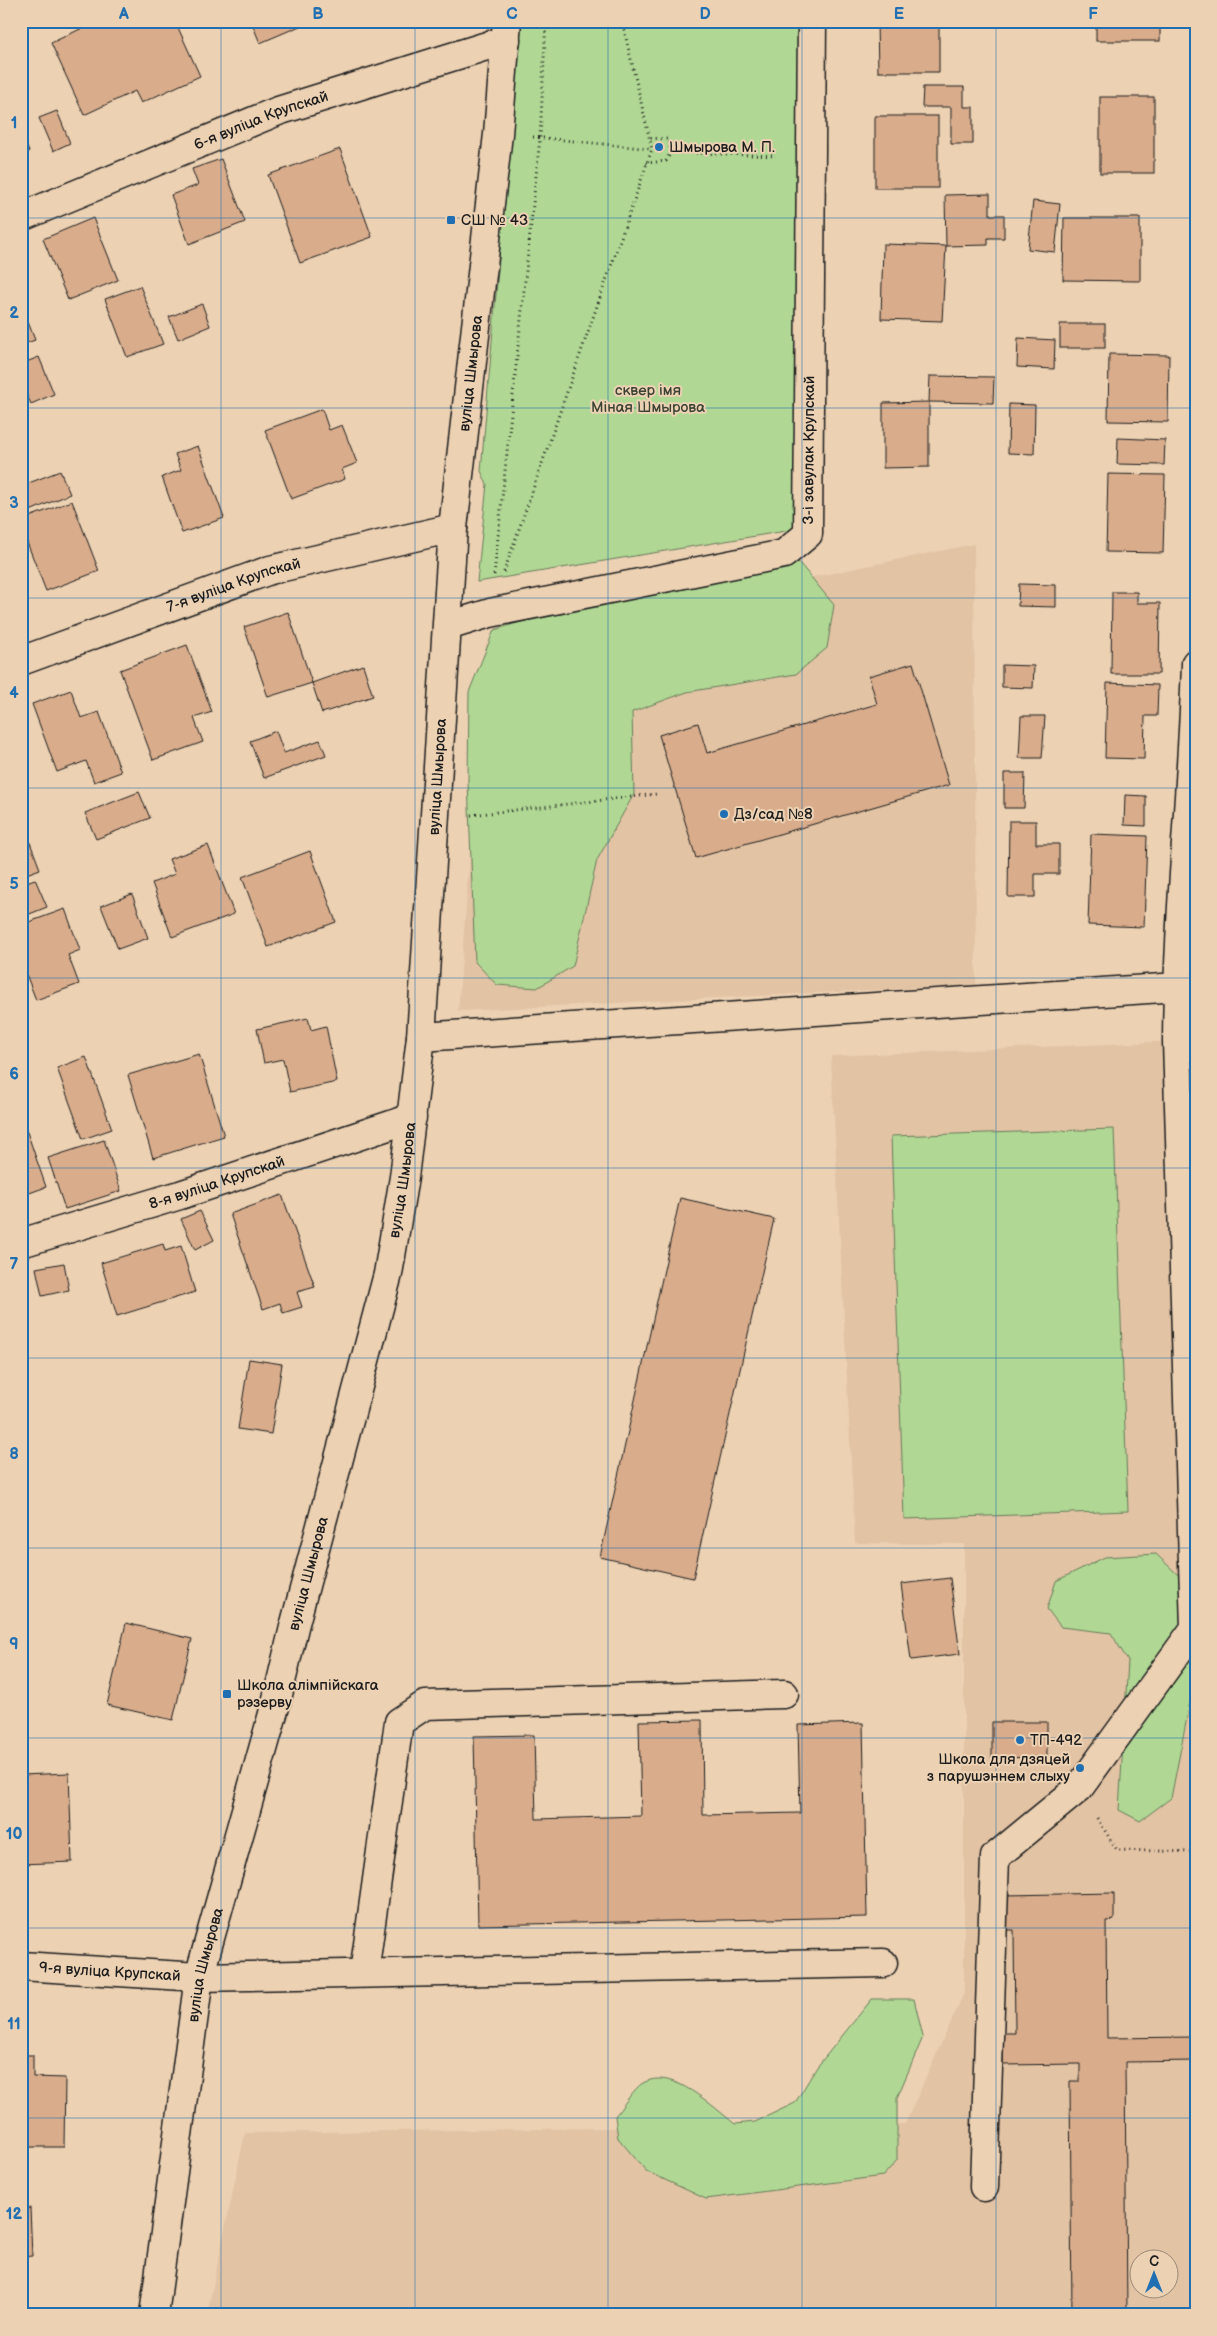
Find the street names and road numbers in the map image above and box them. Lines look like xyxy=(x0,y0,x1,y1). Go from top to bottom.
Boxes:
street label: 6-я вуліца Крупскай xyxy=(191,86,331,154)
street label: вуліца Шмырова xyxy=(455,314,487,433)
street label: 3-і завулак Крупскай xyxy=(799,375,819,525)
street label: 7-я вуліца Крупскай xyxy=(164,554,302,616)
street label: вуліца Шмырова xyxy=(424,718,451,836)
street label: вуліца Шмырова xyxy=(385,1121,420,1240)
street label: 8-я вуліца Крупскай xyxy=(147,1151,287,1213)
street label: вуліца Шмырова xyxy=(284,1514,333,1633)
street label: вуліца Шмырова xyxy=(184,1905,228,2023)
street label: 9-я вуліца Крупскай xyxy=(39,1958,181,1985)

